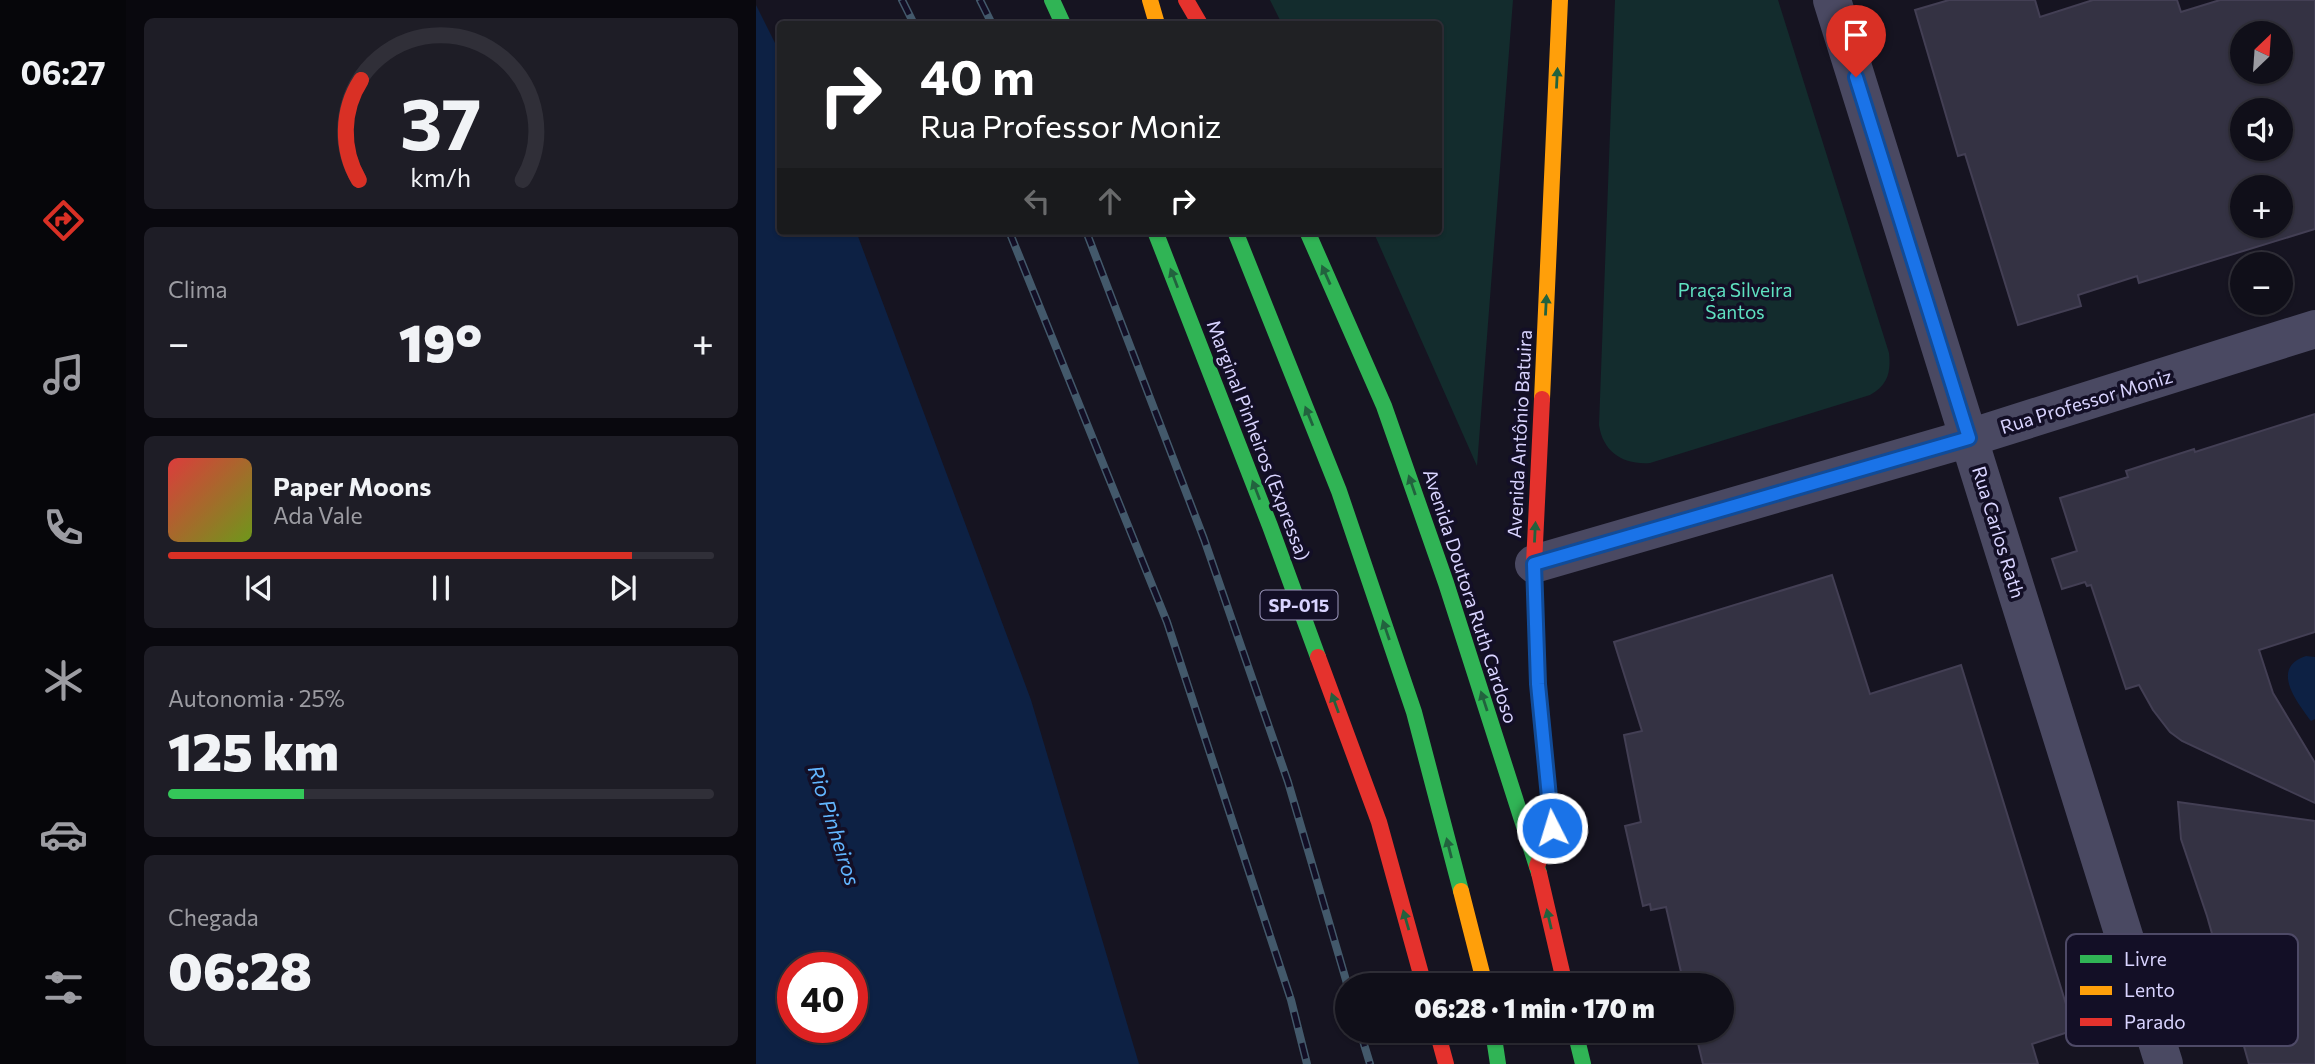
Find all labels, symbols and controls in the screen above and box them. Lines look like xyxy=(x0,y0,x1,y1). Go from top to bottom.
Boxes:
pin xyxy=(1826,5,1886,77)
icon: arrive xyxy=(1837,16,1875,54)
north arrow xyxy=(2230,21,2292,84)
map controls xyxy=(2230,21,2293,315)
text: 40 m xyxy=(920,45,1035,105)
icon: right xyxy=(805,49,896,140)
text: 06:27 xyxy=(20,52,106,92)
one-way arrow xyxy=(1551,66,1562,88)
text: 37 xyxy=(400,76,482,165)
button: sound xyxy=(2230,98,2293,161)
text: Rua Professor Moniz xyxy=(920,105,1221,145)
text: km/h xyxy=(411,161,471,191)
button: + xyxy=(2230,175,2293,238)
icon: left xyxy=(1018,182,1056,220)
icon: ahead xyxy=(1091,182,1129,220)
icon: right xyxy=(1164,182,1202,220)
icon: directions xyxy=(39,196,88,245)
button: − xyxy=(2230,252,2293,315)
one-way arrow xyxy=(1320,264,1331,285)
one-way arrow xyxy=(1168,267,1179,288)
text: Clima xyxy=(168,275,228,303)
park label: Praça Silveira Santos xyxy=(1678,278,1792,323)
one-way arrow xyxy=(1541,294,1552,316)
text: 19° xyxy=(399,309,482,373)
street label: Marginal Pinheiros (Expressa) xyxy=(1202,316,1316,564)
text: − xyxy=(168,318,190,365)
text: + xyxy=(692,318,714,365)
street label: Avenida Antônio Batuira xyxy=(1502,329,1536,539)
icon: music xyxy=(39,350,88,399)
street label: Rua Professor Moniz xyxy=(1997,364,2175,438)
one-way arrow xyxy=(1303,405,1314,426)
street label: Rua Carlos Rath xyxy=(1968,463,2030,601)
street label: Avenida Doutora Ruth Cardoso xyxy=(1419,466,1523,726)
text: Paper Moons xyxy=(273,470,431,501)
one-way arrow xyxy=(1406,475,1417,496)
one-way arrow xyxy=(1251,479,1262,500)
text: Ada Vale xyxy=(273,501,363,529)
icon: phone xyxy=(39,503,88,552)
one-way arrow xyxy=(1530,521,1541,543)
icon: previous xyxy=(240,569,278,607)
icon: pause xyxy=(422,569,460,607)
icon: next xyxy=(604,569,642,607)
road number: SP-015 xyxy=(1260,590,1338,620)
one-way arrow xyxy=(1380,619,1391,640)
icon: climate xyxy=(39,656,88,705)
text: Autonomia · 25% xyxy=(168,684,345,712)
one-way arrow xyxy=(1478,690,1489,711)
one-way arrow xyxy=(1329,693,1340,714)
text: 125 km xyxy=(168,718,339,782)
water label: Rio Pinheiros xyxy=(804,762,866,888)
position arrow xyxy=(1515,791,1589,865)
icon: car xyxy=(39,810,88,859)
one-way arrow xyxy=(1443,837,1454,859)
text: Chegada xyxy=(168,903,259,931)
one-way arrow xyxy=(1543,908,1554,930)
one-way arrow xyxy=(1400,909,1410,930)
legend xyxy=(2066,934,2298,1046)
text: 06:28 xyxy=(168,937,312,1001)
text: Livre xyxy=(2124,947,2167,970)
speed limit sign: 40 xyxy=(777,952,868,1043)
icon: filters xyxy=(39,963,88,1012)
text: Lento xyxy=(2124,978,2175,1001)
text: 06:28 · 1 min · 170 m xyxy=(1414,992,1655,1023)
text: Parado xyxy=(2124,1010,2186,1033)

